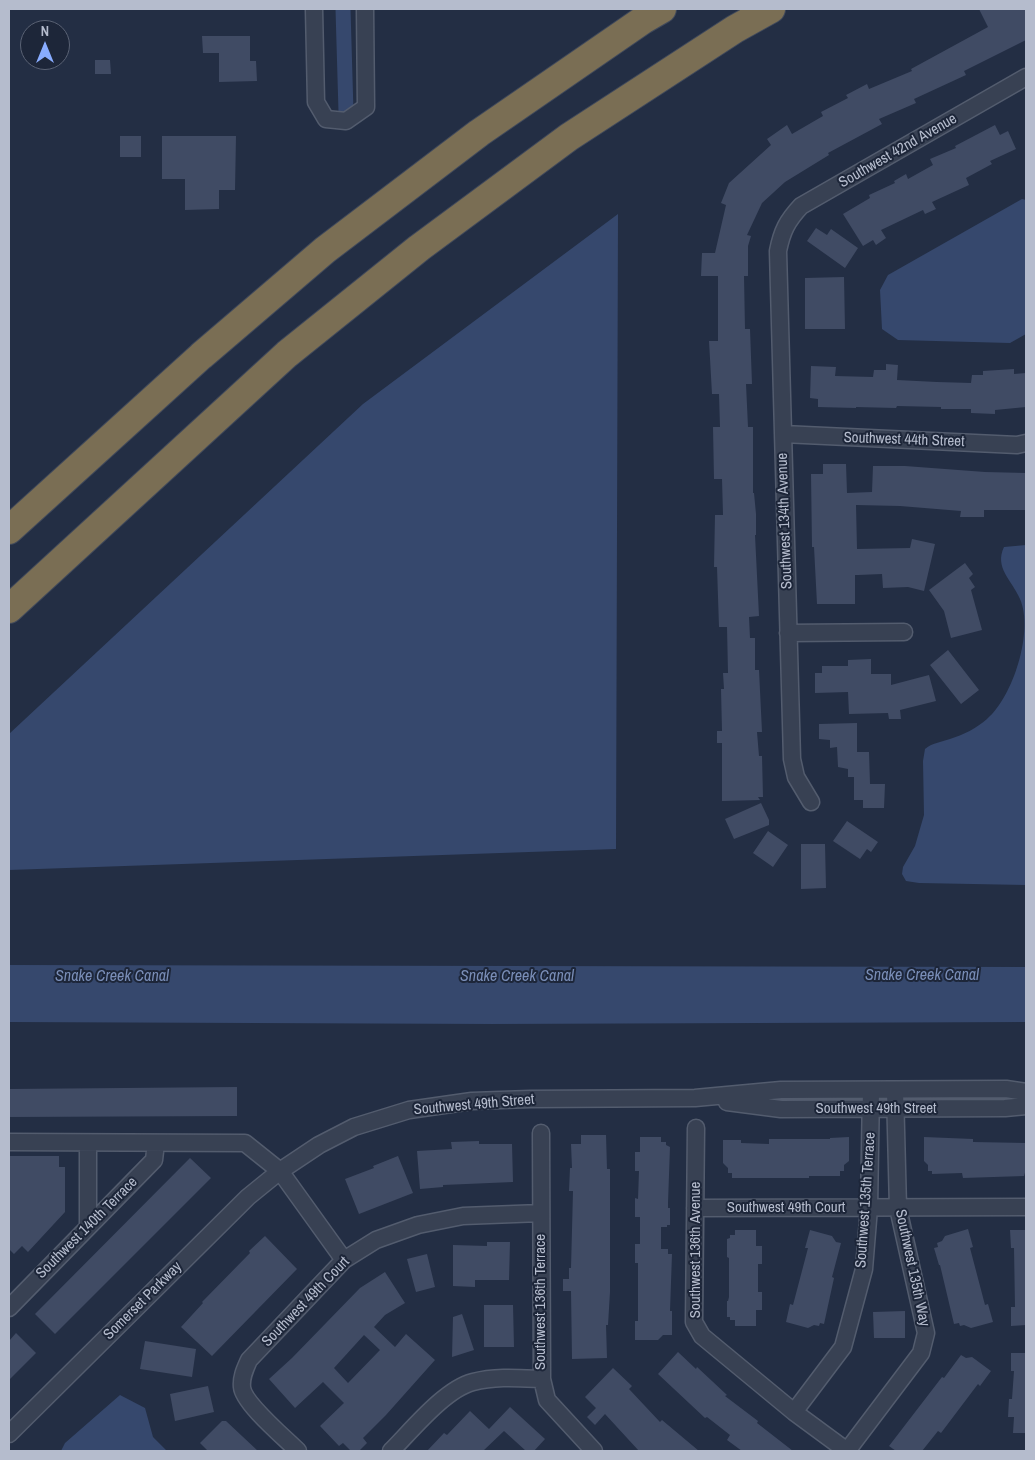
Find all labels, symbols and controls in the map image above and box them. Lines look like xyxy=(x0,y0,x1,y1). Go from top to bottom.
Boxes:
north arrow xyxy=(20,20,70,70)
text: N xyxy=(41,22,49,40)
street label: Southwest 42nd Avenue xyxy=(836,110,960,192)
street label: Southwest 44th Street xyxy=(843,429,965,451)
street label: Southwest 134th Avenue xyxy=(774,452,796,590)
water label: Snake Creek Canal xyxy=(865,966,979,986)
water label: Snake Creek Canal xyxy=(55,967,169,987)
water label: Snake Creek Canal xyxy=(460,967,574,987)
street label: Southwest 49th Street xyxy=(413,1091,535,1119)
street label: Southwest 49th Street xyxy=(815,1100,937,1118)
street label: Southwest 135th Terrace xyxy=(852,1132,880,1268)
street label: Southwest 140th Terrace xyxy=(33,1174,141,1282)
street label: Southwest 136th Avenue xyxy=(687,1182,705,1318)
street label: Southwest 49th Court xyxy=(727,1199,845,1217)
street label: Southwest 135th Way xyxy=(891,1208,933,1328)
street label: Southwest 136th Terrace xyxy=(532,1234,550,1370)
street label: Southwest 49th Court xyxy=(258,1253,354,1351)
street label: Somerset Parkway xyxy=(100,1258,186,1344)

